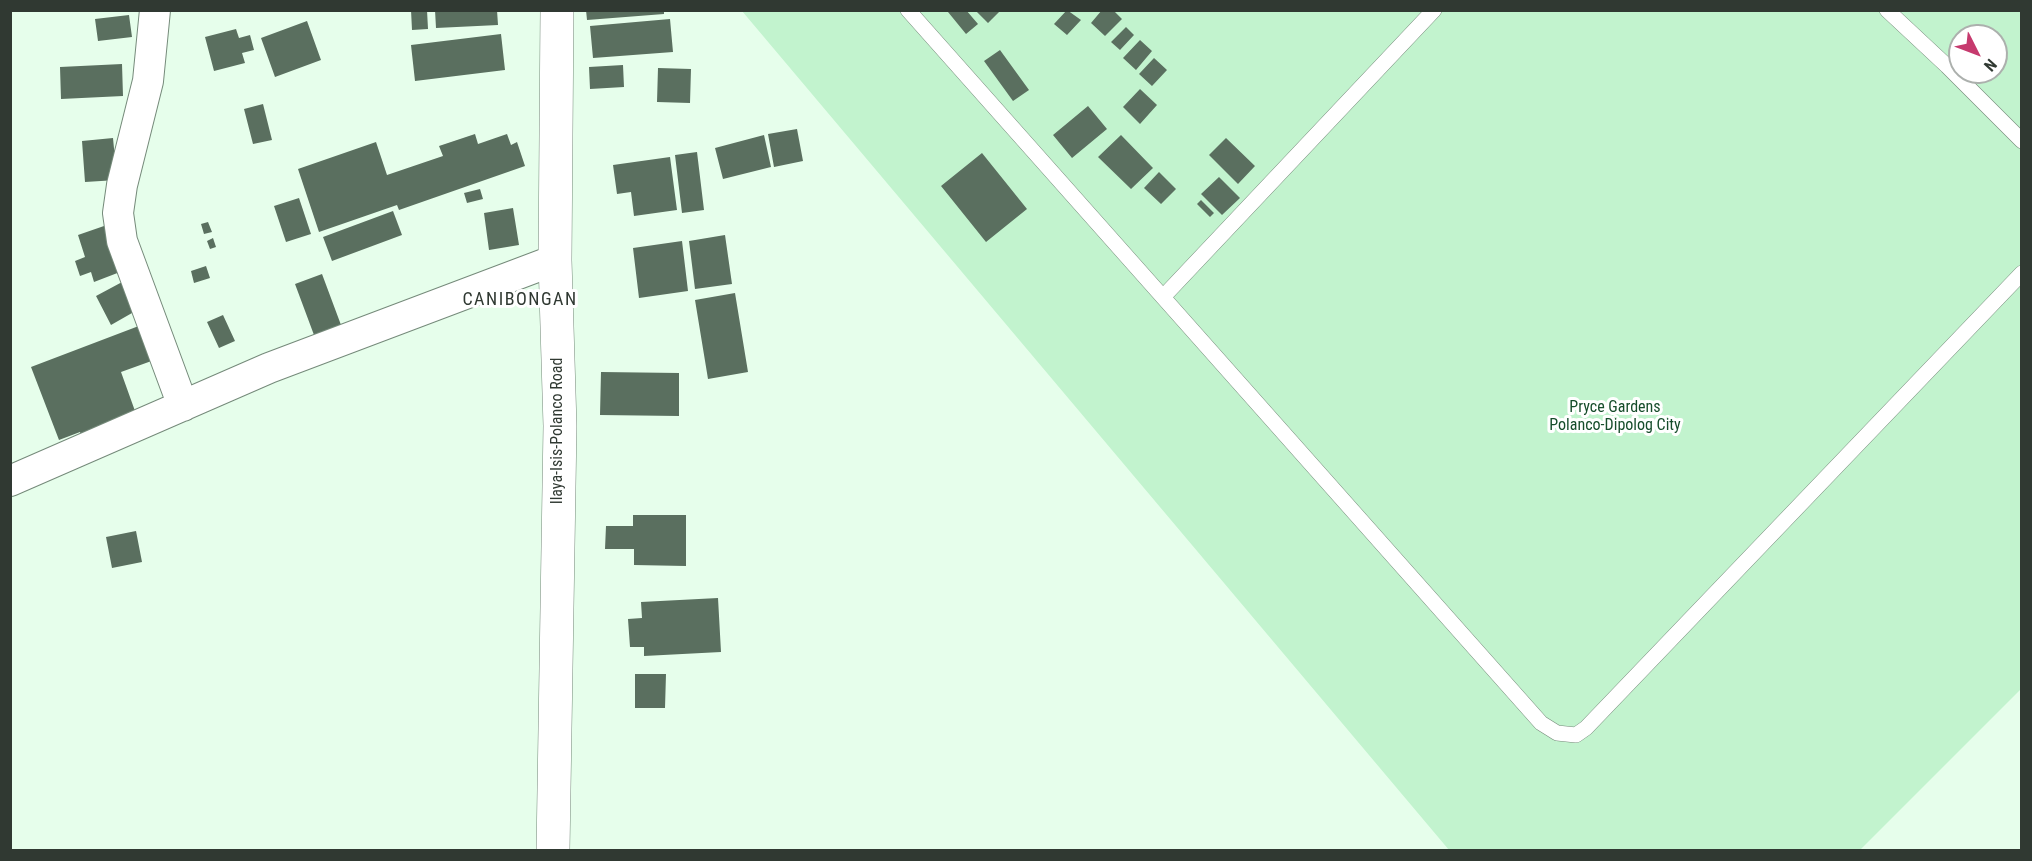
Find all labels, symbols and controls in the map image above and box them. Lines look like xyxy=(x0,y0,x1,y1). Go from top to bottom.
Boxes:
north arrow xyxy=(1948,24,2008,84)
text: N xyxy=(1980,55,2001,75)
district label: CANIBONGAN xyxy=(462,289,578,311)
street label: Ilaya-Isis-Polanco Road xyxy=(548,358,568,504)
park label: Pryce Gardens Polanco-Dipolog City xyxy=(1549,398,1681,436)

